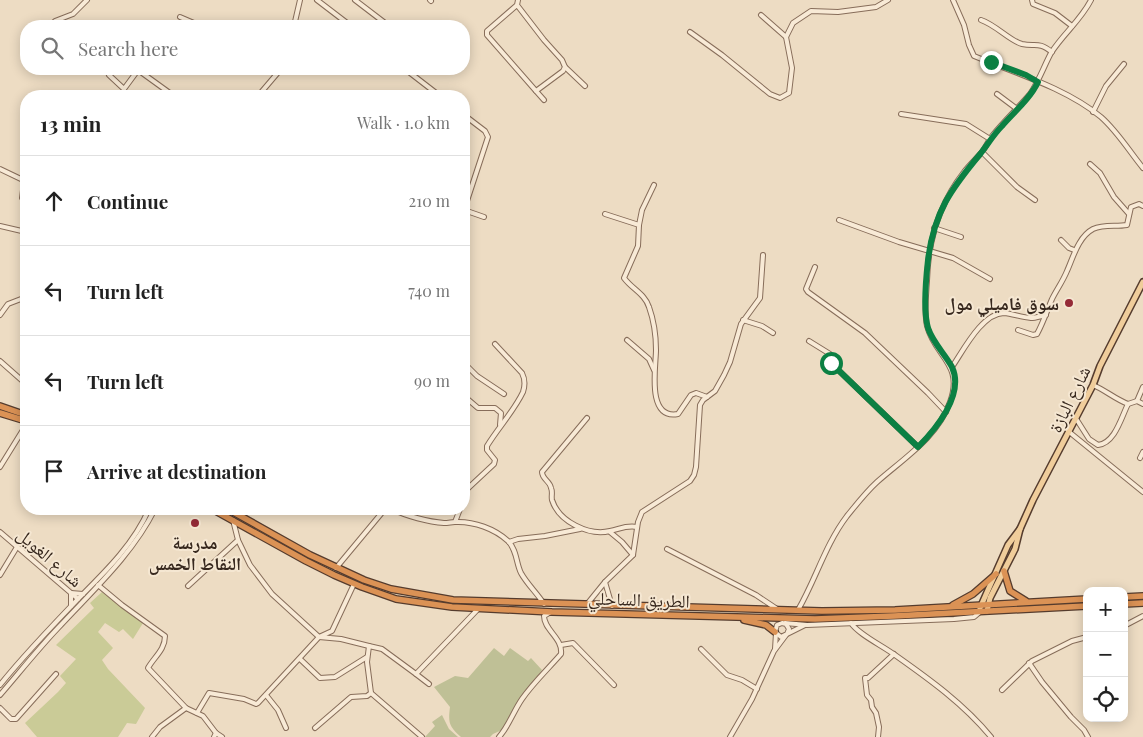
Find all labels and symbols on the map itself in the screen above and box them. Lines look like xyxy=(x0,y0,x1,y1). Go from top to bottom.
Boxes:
route end xyxy=(980,51,1003,74)
place label: سوق فاميلي مول xyxy=(944,291,1059,318)
marker: سوق فاميلي مول xyxy=(1063,297,1075,309)
route start xyxy=(820,352,843,375)
street label: شارع البازة xyxy=(1043,362,1095,436)
marker: مدرسة النقاط الخمس xyxy=(189,517,201,529)
street label: شارع الغويل xyxy=(12,522,88,592)
place label: مدرسة النقاط الخمس xyxy=(149,530,241,575)
street label: الطريق الساحلي xyxy=(588,585,690,616)

